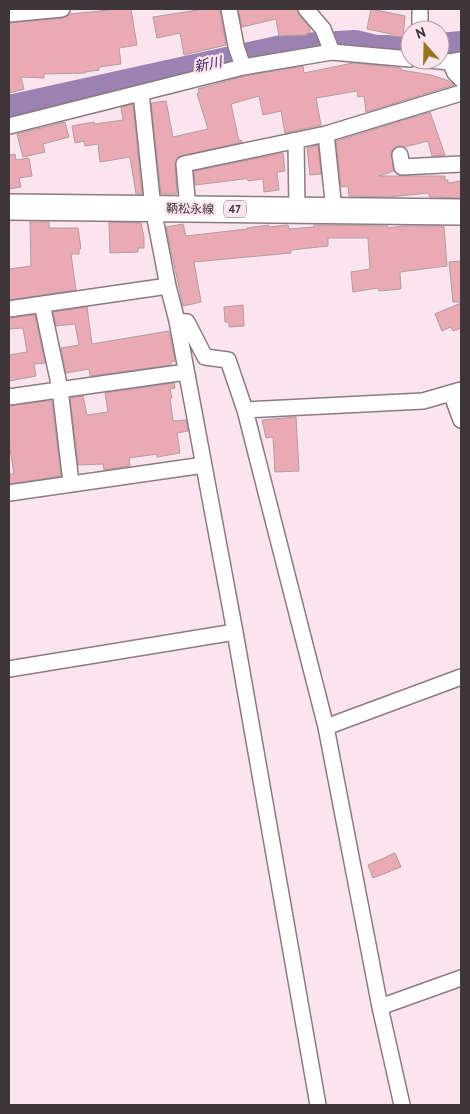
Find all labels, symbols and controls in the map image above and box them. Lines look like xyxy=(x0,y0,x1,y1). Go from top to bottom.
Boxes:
north arrow xyxy=(400,20,450,70)
text: N xyxy=(413,23,428,43)
water label: 新川 xyxy=(192,52,226,76)
road number: 47 xyxy=(224,200,246,218)
street label: 鞆松永線 xyxy=(166,201,214,216)

